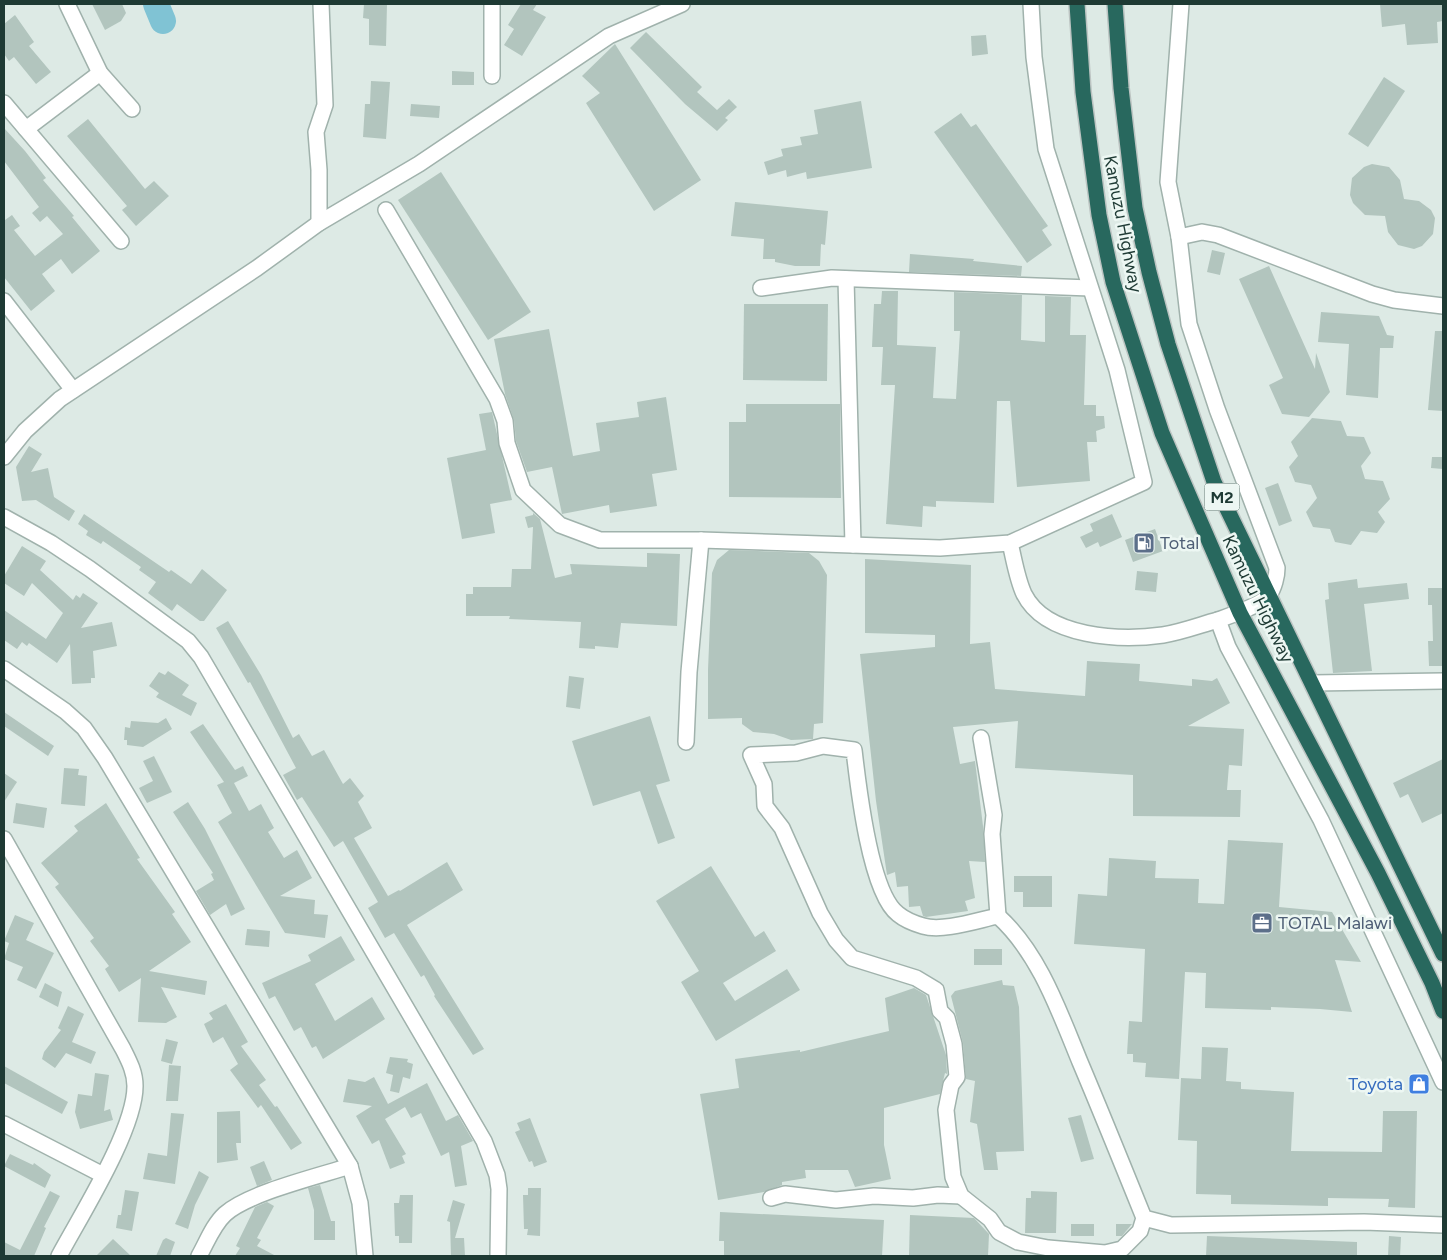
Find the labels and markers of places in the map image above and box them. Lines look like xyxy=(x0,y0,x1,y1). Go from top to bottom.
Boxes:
fuel station icon: Total xyxy=(1132,531,1156,555)
place label: Total xyxy=(1160,532,1199,554)
office icon: TOTAL Malawi xyxy=(1250,911,1274,935)
place label: TOTAL Malawi xyxy=(1278,912,1392,934)
shop icon: Toyota xyxy=(1407,1072,1431,1096)
place label: Toyota xyxy=(1348,1073,1403,1095)

